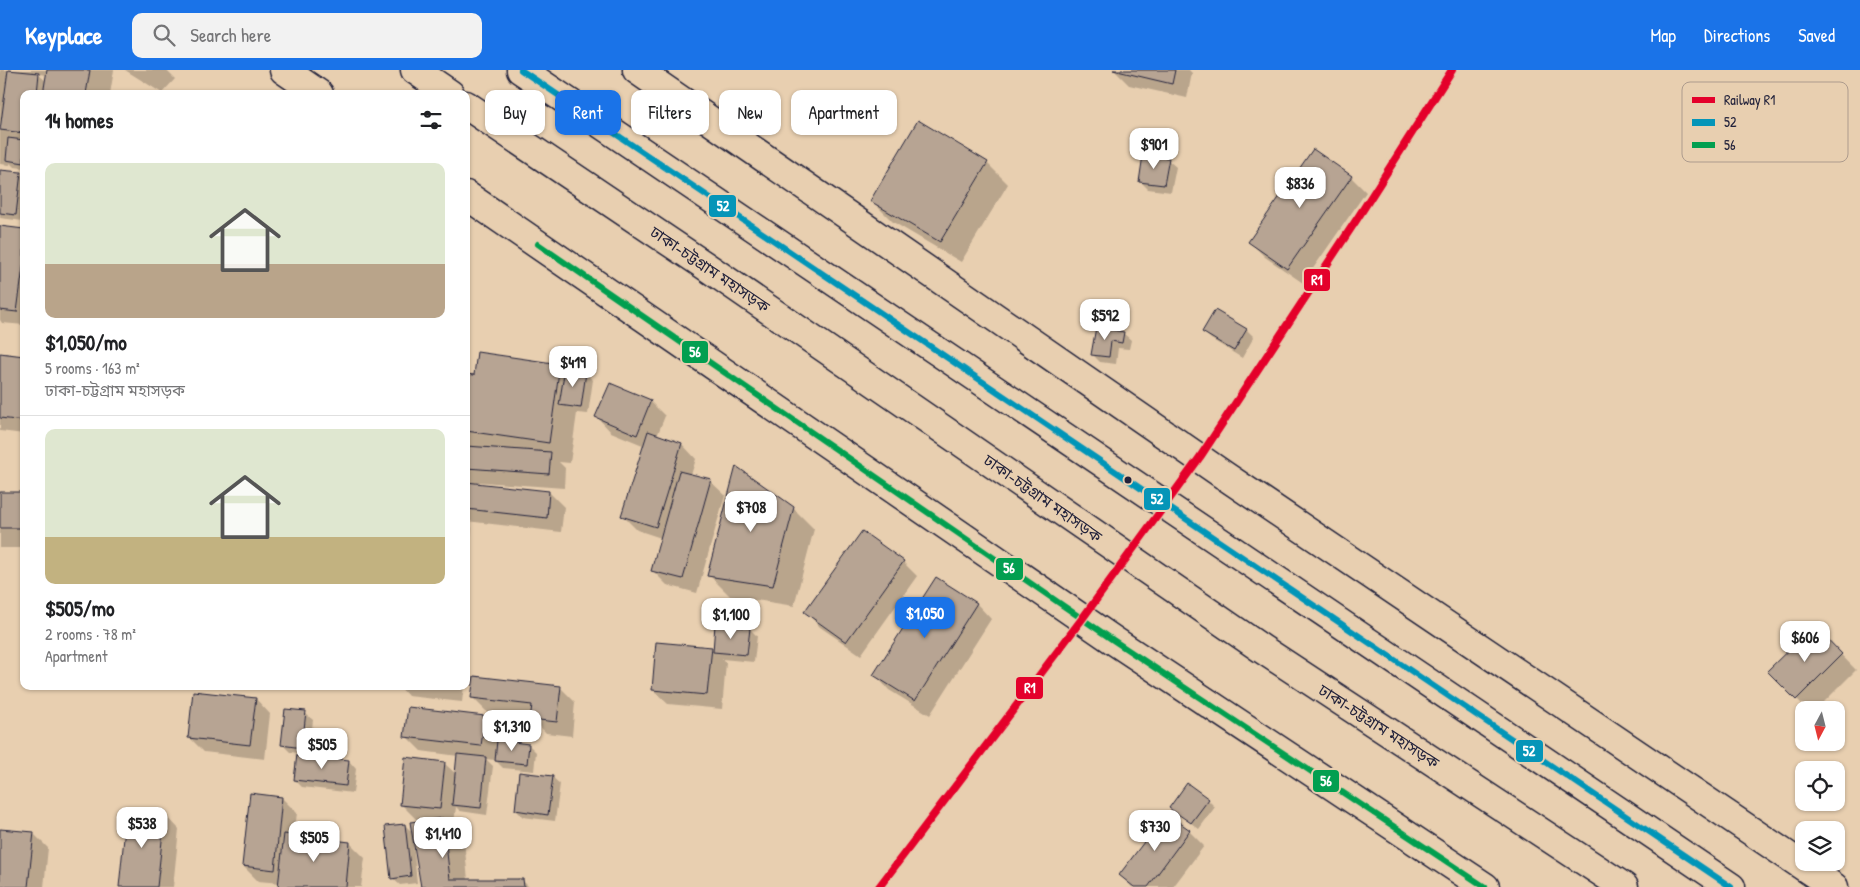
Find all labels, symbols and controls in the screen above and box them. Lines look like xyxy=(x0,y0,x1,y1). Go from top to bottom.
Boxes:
search box xyxy=(132,13,482,58)
text: Keyplace xyxy=(25,19,102,51)
icon: search xyxy=(150,21,178,49)
text: Search here xyxy=(190,22,271,48)
text: Map xyxy=(1651,23,1676,48)
text: Directions xyxy=(1704,23,1770,48)
text: Saved xyxy=(1798,23,1835,48)
legend xyxy=(1682,82,1848,162)
chip: Buy xyxy=(485,90,545,135)
chip: Rent xyxy=(555,90,621,135)
chip: Filters xyxy=(631,90,709,135)
chip: New xyxy=(719,90,781,135)
chip: Apartment xyxy=(791,90,897,135)
text: Railway R1 xyxy=(1724,90,1775,110)
text: 14 homes xyxy=(45,106,113,135)
icon: filters xyxy=(417,106,445,134)
text: 52 xyxy=(1724,112,1737,131)
pin: $901 xyxy=(1124,128,1184,170)
text: $901 xyxy=(1141,133,1167,155)
text: 56 xyxy=(1724,135,1736,154)
pin: $836 xyxy=(1270,166,1330,209)
text: $836 xyxy=(1286,172,1314,194)
line badge: 52 xyxy=(708,194,737,218)
icon: home xyxy=(200,195,290,285)
text: 52 xyxy=(717,196,730,215)
street label: ঢাকা-চট্টগ্রাম মহাসড়ক xyxy=(645,220,775,318)
line badge: R1 xyxy=(1303,268,1331,292)
text: R1 xyxy=(1311,270,1323,289)
pin: $592 xyxy=(1075,298,1135,341)
text: $592 xyxy=(1091,304,1119,326)
text: $1,050/mo xyxy=(45,328,127,357)
line badge: 56 xyxy=(681,340,709,364)
text: 56 xyxy=(689,342,701,361)
pin: $419 xyxy=(543,346,603,388)
text: $419 xyxy=(560,351,586,373)
text: 5 rooms · 163 m² xyxy=(45,357,140,379)
text: ঢাকা-চট্টগ্রাম মহাসড়ক xyxy=(45,379,185,401)
street label: ঢাকা-চট্টগ্রাম মহাসড়ক xyxy=(979,448,1108,548)
icon: home xyxy=(200,462,290,552)
unlabelled marker xyxy=(1123,475,1133,485)
line badge: 52 xyxy=(1143,487,1171,511)
text: 52 xyxy=(1151,489,1164,508)
pin: $708 xyxy=(721,490,781,533)
text: $708 xyxy=(736,496,766,518)
line badge: 56 xyxy=(995,557,1024,581)
text: 56 xyxy=(1003,558,1015,577)
text: $505/mo xyxy=(45,594,114,623)
pin: $1,050 xyxy=(884,596,966,639)
pin: $1,100 xyxy=(690,598,772,640)
text: $1,050 xyxy=(906,602,944,624)
text: $1,100 xyxy=(712,603,750,625)
pin: $606 xyxy=(1775,620,1835,663)
text: 2 rooms · 78 m² xyxy=(45,623,136,645)
text: $606 xyxy=(1791,626,1819,648)
text: Apartment xyxy=(45,645,108,667)
line badge: R1 xyxy=(1015,676,1044,700)
text: R1 xyxy=(1024,678,1036,697)
street label: ঢাকা-চট্টগ্রাম মহাসড়ক xyxy=(1313,678,1445,774)
north arrow xyxy=(1795,701,1845,751)
map controls xyxy=(1795,701,1845,871)
pin: $1,310 xyxy=(471,710,553,752)
text: $1,310 xyxy=(493,715,531,737)
pin: $505 xyxy=(292,728,352,770)
text: $505 xyxy=(308,733,336,755)
line badge: 52 xyxy=(1515,739,1544,763)
text: 52 xyxy=(1523,741,1536,760)
button: locate xyxy=(1795,761,1845,811)
line badge: 56 xyxy=(1312,769,1340,793)
text: 56 xyxy=(1320,771,1332,790)
pin: $538 xyxy=(112,806,172,849)
pin: $730 xyxy=(1125,810,1185,852)
text: $538 xyxy=(128,812,156,834)
text: $730 xyxy=(1140,815,1170,837)
pin: $1,410 xyxy=(402,816,484,859)
pin: $505 xyxy=(284,820,344,863)
button: layers xyxy=(1795,821,1845,871)
text: $1,410 xyxy=(425,822,461,844)
text: $505 xyxy=(300,826,328,848)

